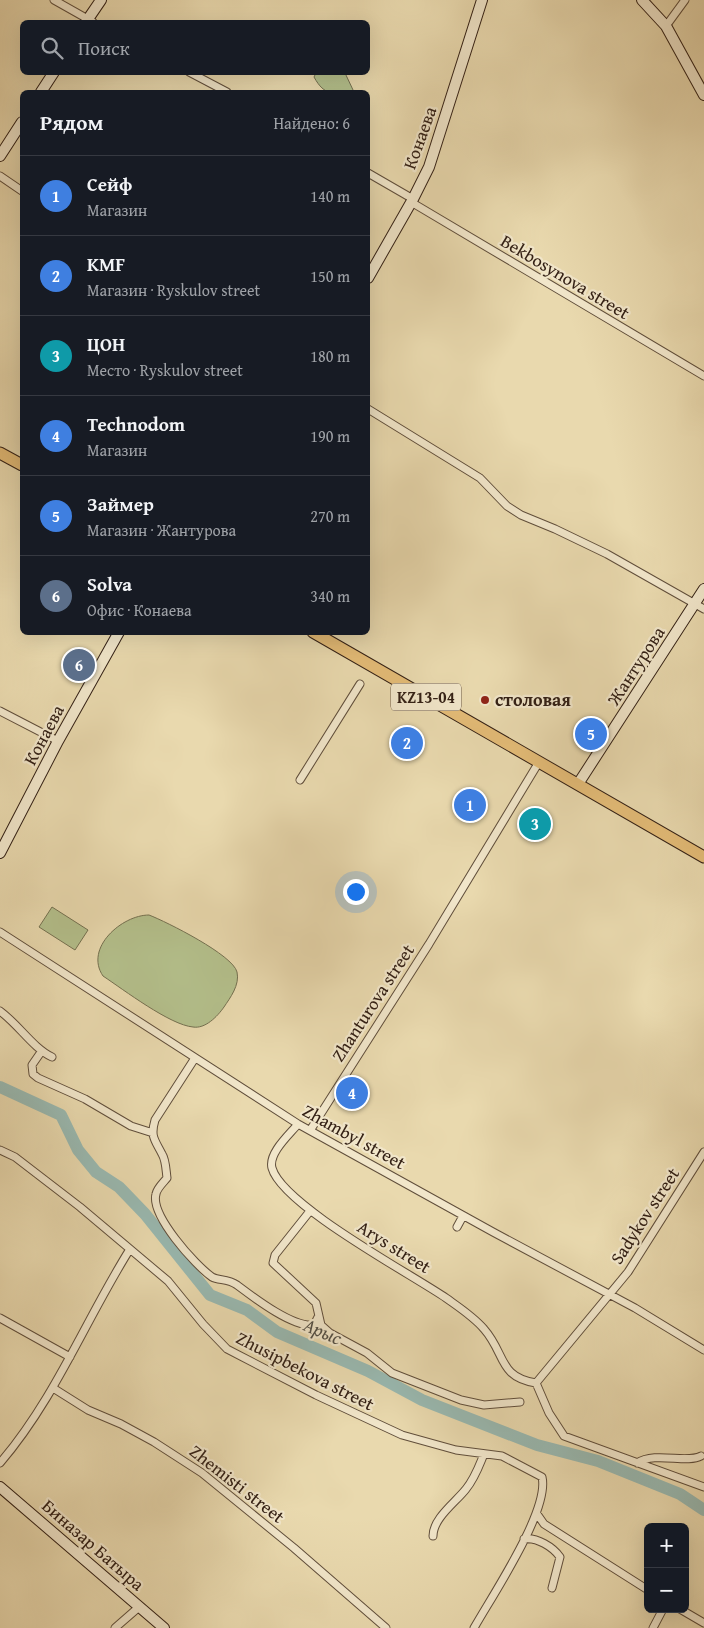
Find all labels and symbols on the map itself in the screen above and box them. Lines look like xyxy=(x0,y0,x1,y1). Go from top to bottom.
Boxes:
street label: Конаева xyxy=(396,102,443,173)
street label: Bekbosynova street xyxy=(496,227,635,326)
street label: Жантурова xyxy=(599,621,671,711)
pin: 6 xyxy=(63,646,95,684)
road number: KZ13-04 xyxy=(391,684,461,710)
place label: столовая xyxy=(495,686,571,713)
marker: столовая xyxy=(479,694,491,706)
street label: Конаева xyxy=(16,699,71,770)
pin: 5 xyxy=(575,715,607,753)
pin: 2 xyxy=(391,724,423,762)
pin: 1 xyxy=(454,786,486,824)
pin: 3 xyxy=(519,805,551,843)
your location xyxy=(343,879,369,905)
street label: Zhanturova street xyxy=(324,938,421,1067)
pin: 4 xyxy=(336,1074,368,1112)
street label: Zhambyl street xyxy=(298,1097,411,1176)
street label: Sadykov street xyxy=(603,1162,686,1269)
street label: Arys street xyxy=(352,1213,437,1280)
water label: Арыс xyxy=(299,1310,347,1352)
street label: Zhusipbekova street xyxy=(232,1324,379,1417)
street label: Zhemisti street xyxy=(184,1438,291,1530)
street label: Биназар Батыра xyxy=(36,1492,151,1597)

